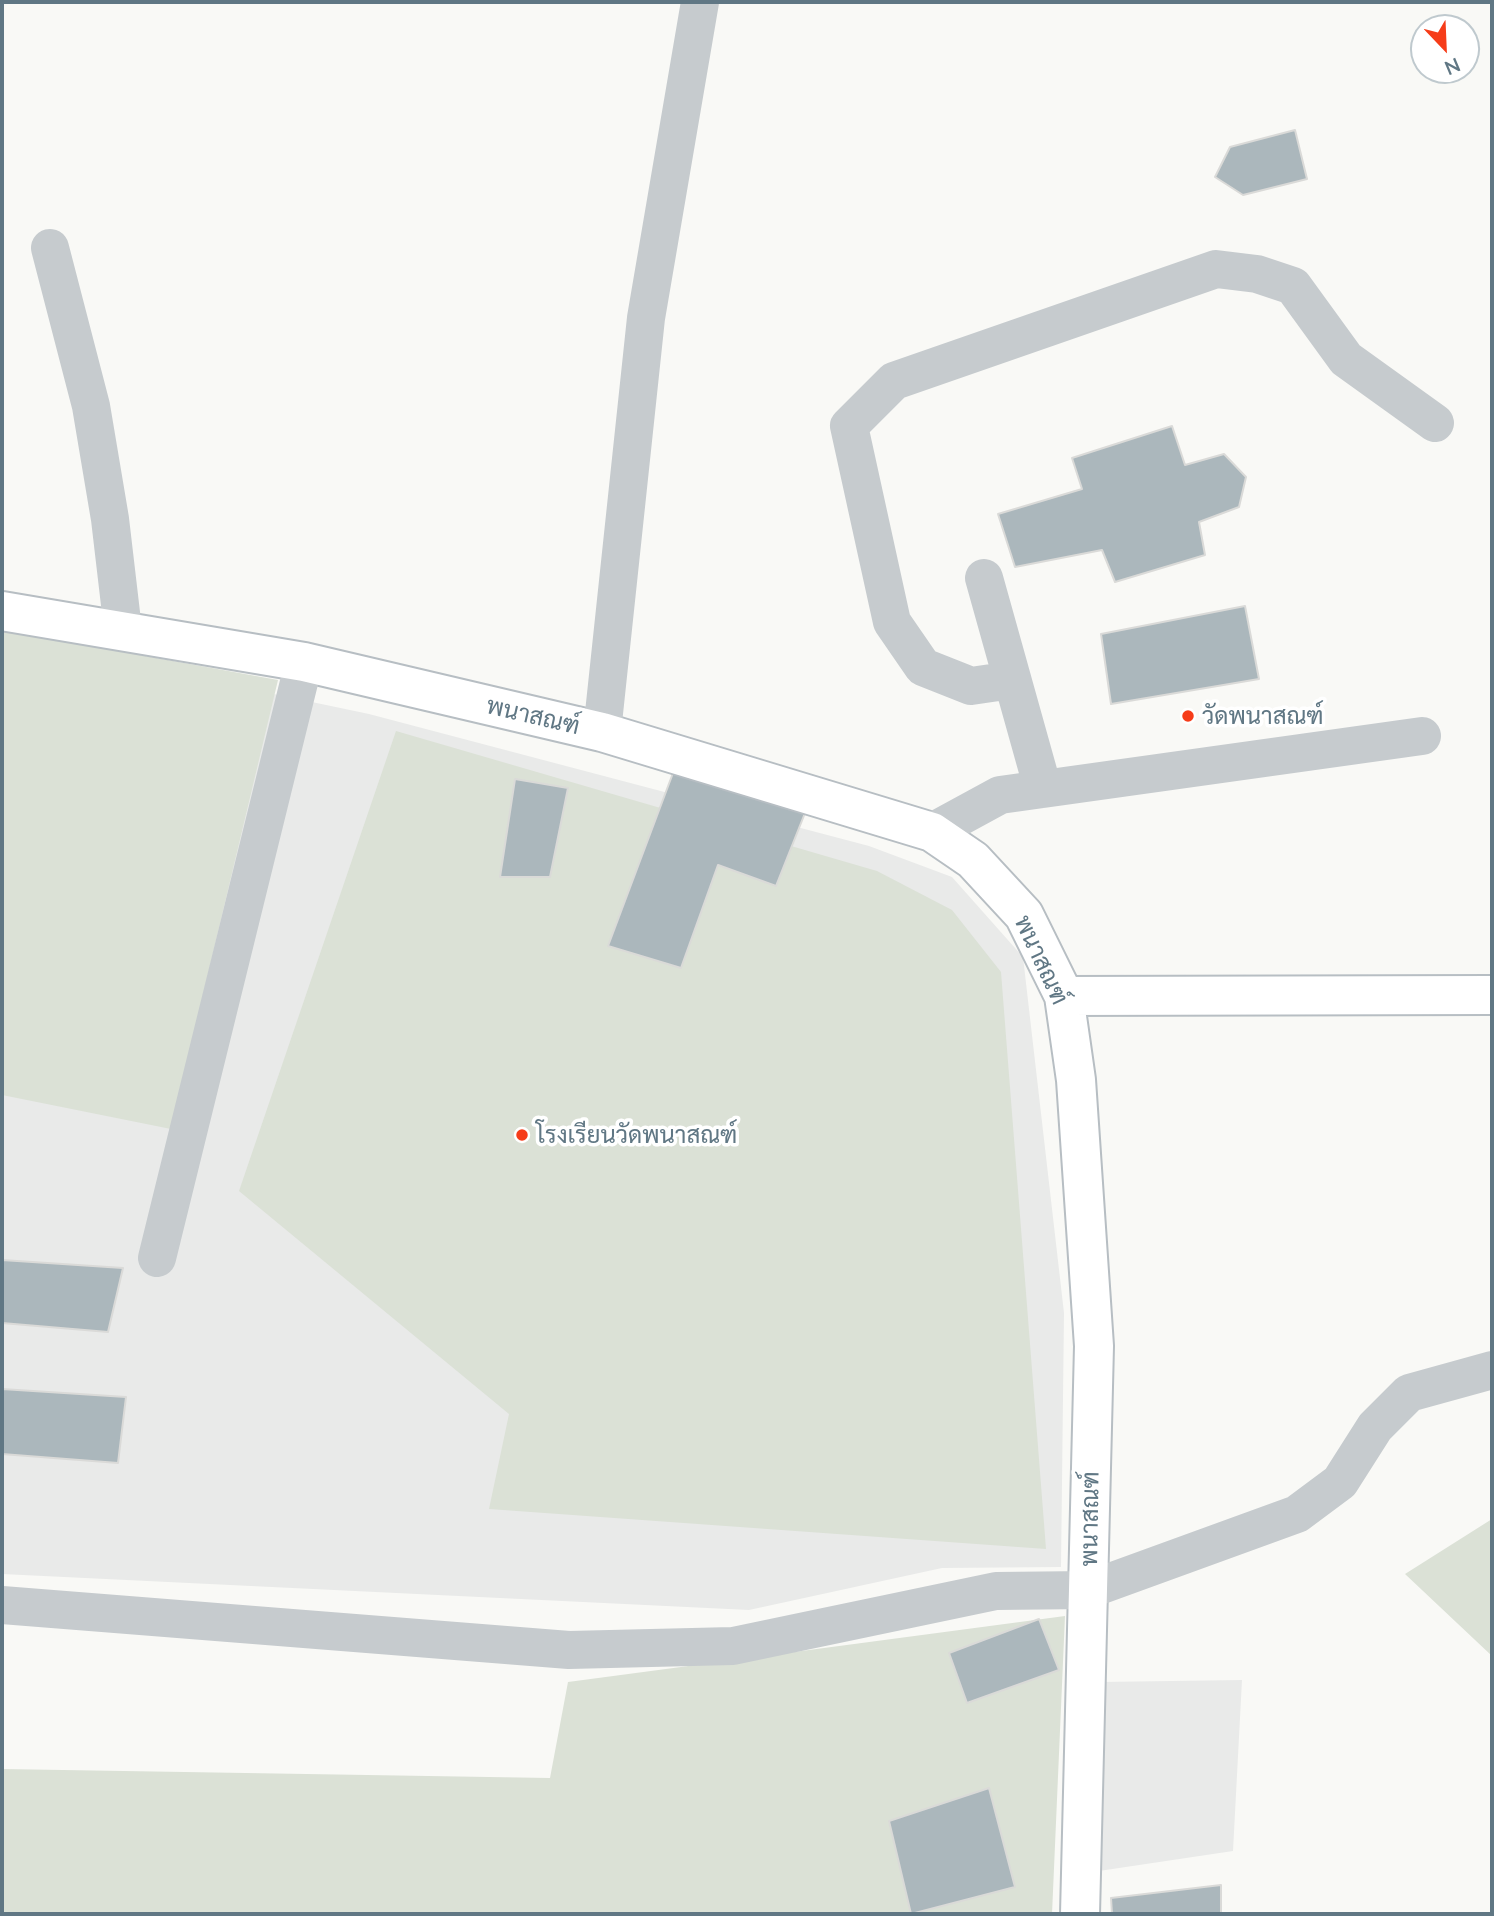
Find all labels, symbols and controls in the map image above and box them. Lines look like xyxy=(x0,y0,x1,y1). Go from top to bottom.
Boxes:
north arrow xyxy=(1410,14,1480,84)
text: N xyxy=(1441,54,1464,80)
street label: พนาสณฑ์ xyxy=(483,691,583,741)
place label: วัดพนาสณฑ์ xyxy=(1202,702,1324,730)
marker: วัดพนาสณฑ์ xyxy=(1180,708,1196,724)
street label: พนาสณฑ์ xyxy=(1008,911,1074,1009)
place label: โรงเรียนวัดพนาสณฑ์ xyxy=(536,1121,737,1149)
marker: โรงเรียนวัดพนาสณฑ์ xyxy=(514,1127,530,1143)
street label: พนาสณฑ์ xyxy=(1075,1471,1105,1567)

